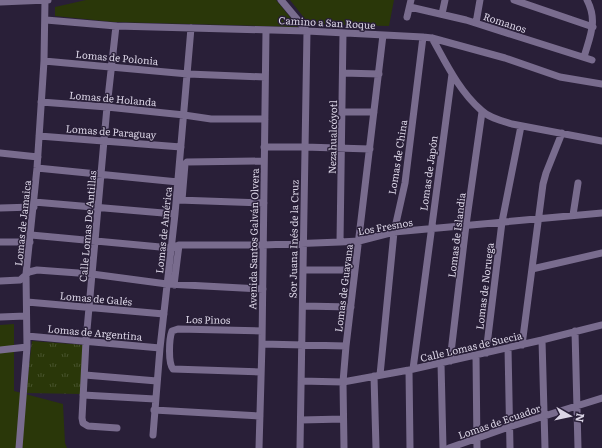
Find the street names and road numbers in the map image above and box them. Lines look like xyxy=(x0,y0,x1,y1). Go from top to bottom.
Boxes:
street label: Romanos xyxy=(482,8,529,36)
street label: Camino a San Roque xyxy=(278,12,376,32)
street label: Lomas de Polonia xyxy=(75,46,160,68)
street label: Lomas de Holanda xyxy=(69,87,158,109)
street label: Nezahualcóyotl xyxy=(324,99,340,174)
street label: Lomas de China xyxy=(384,118,410,196)
street label: Lomas de Paraguay xyxy=(65,120,157,142)
street label: Lomas de Japón xyxy=(415,134,441,212)
street label: Avenida Santos Galván Olvera xyxy=(244,168,262,310)
street label: Calle Lomas De Antillas xyxy=(75,169,99,282)
street label: Lomas de Jamaica xyxy=(10,179,34,267)
street label: Sor Juana Inés de la Cruz xyxy=(284,180,302,298)
street label: Lomas de América xyxy=(151,185,175,274)
street label: Lomas de Islandia xyxy=(443,191,469,278)
street label: Los Fresnos xyxy=(356,214,414,238)
street label: Lomas de Noruega xyxy=(471,241,497,330)
street label: Lomas de Guayana xyxy=(330,243,356,333)
street label: Lomas de Galés xyxy=(59,287,133,309)
street label: Los Pinos xyxy=(185,311,231,327)
street label: Lomas de Argentina xyxy=(47,320,144,344)
street label: Calle Lomas de Suecia xyxy=(419,327,524,365)
street label: Lomas de Ecuador xyxy=(456,400,543,442)

